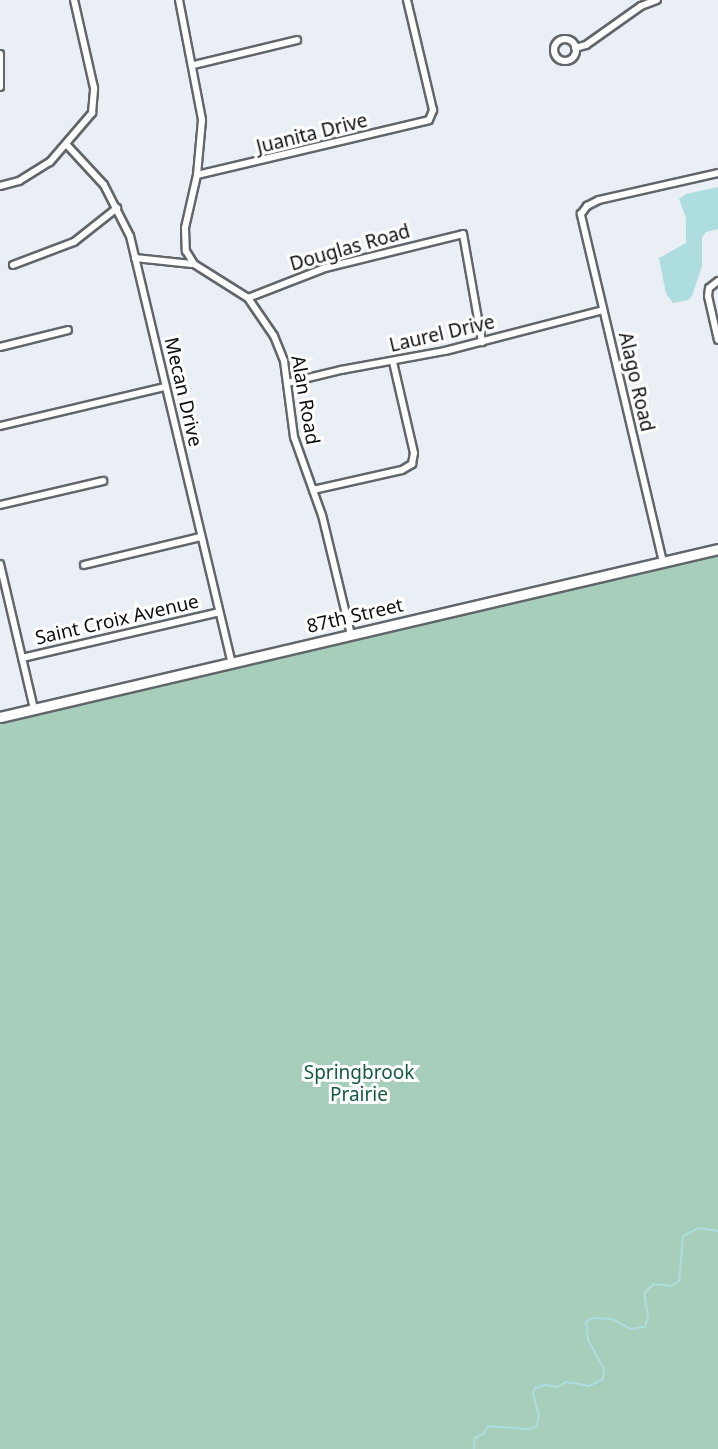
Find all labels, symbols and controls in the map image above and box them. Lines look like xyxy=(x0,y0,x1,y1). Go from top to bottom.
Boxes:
street label: Juanita Drive xyxy=(254,109,370,159)
street label: Douglas Road xyxy=(287,220,413,276)
street label: Laurel Drive xyxy=(387,311,497,357)
street label: Alago Road xyxy=(613,330,659,434)
street label: Mecan Drive xyxy=(159,335,207,449)
street label: Alan Road xyxy=(286,354,324,446)
street label: Saint Croix Avenue xyxy=(33,590,201,650)
street label: 87th Street xyxy=(305,594,405,638)
park label: Springbrook Prairie xyxy=(304,1062,414,1106)

